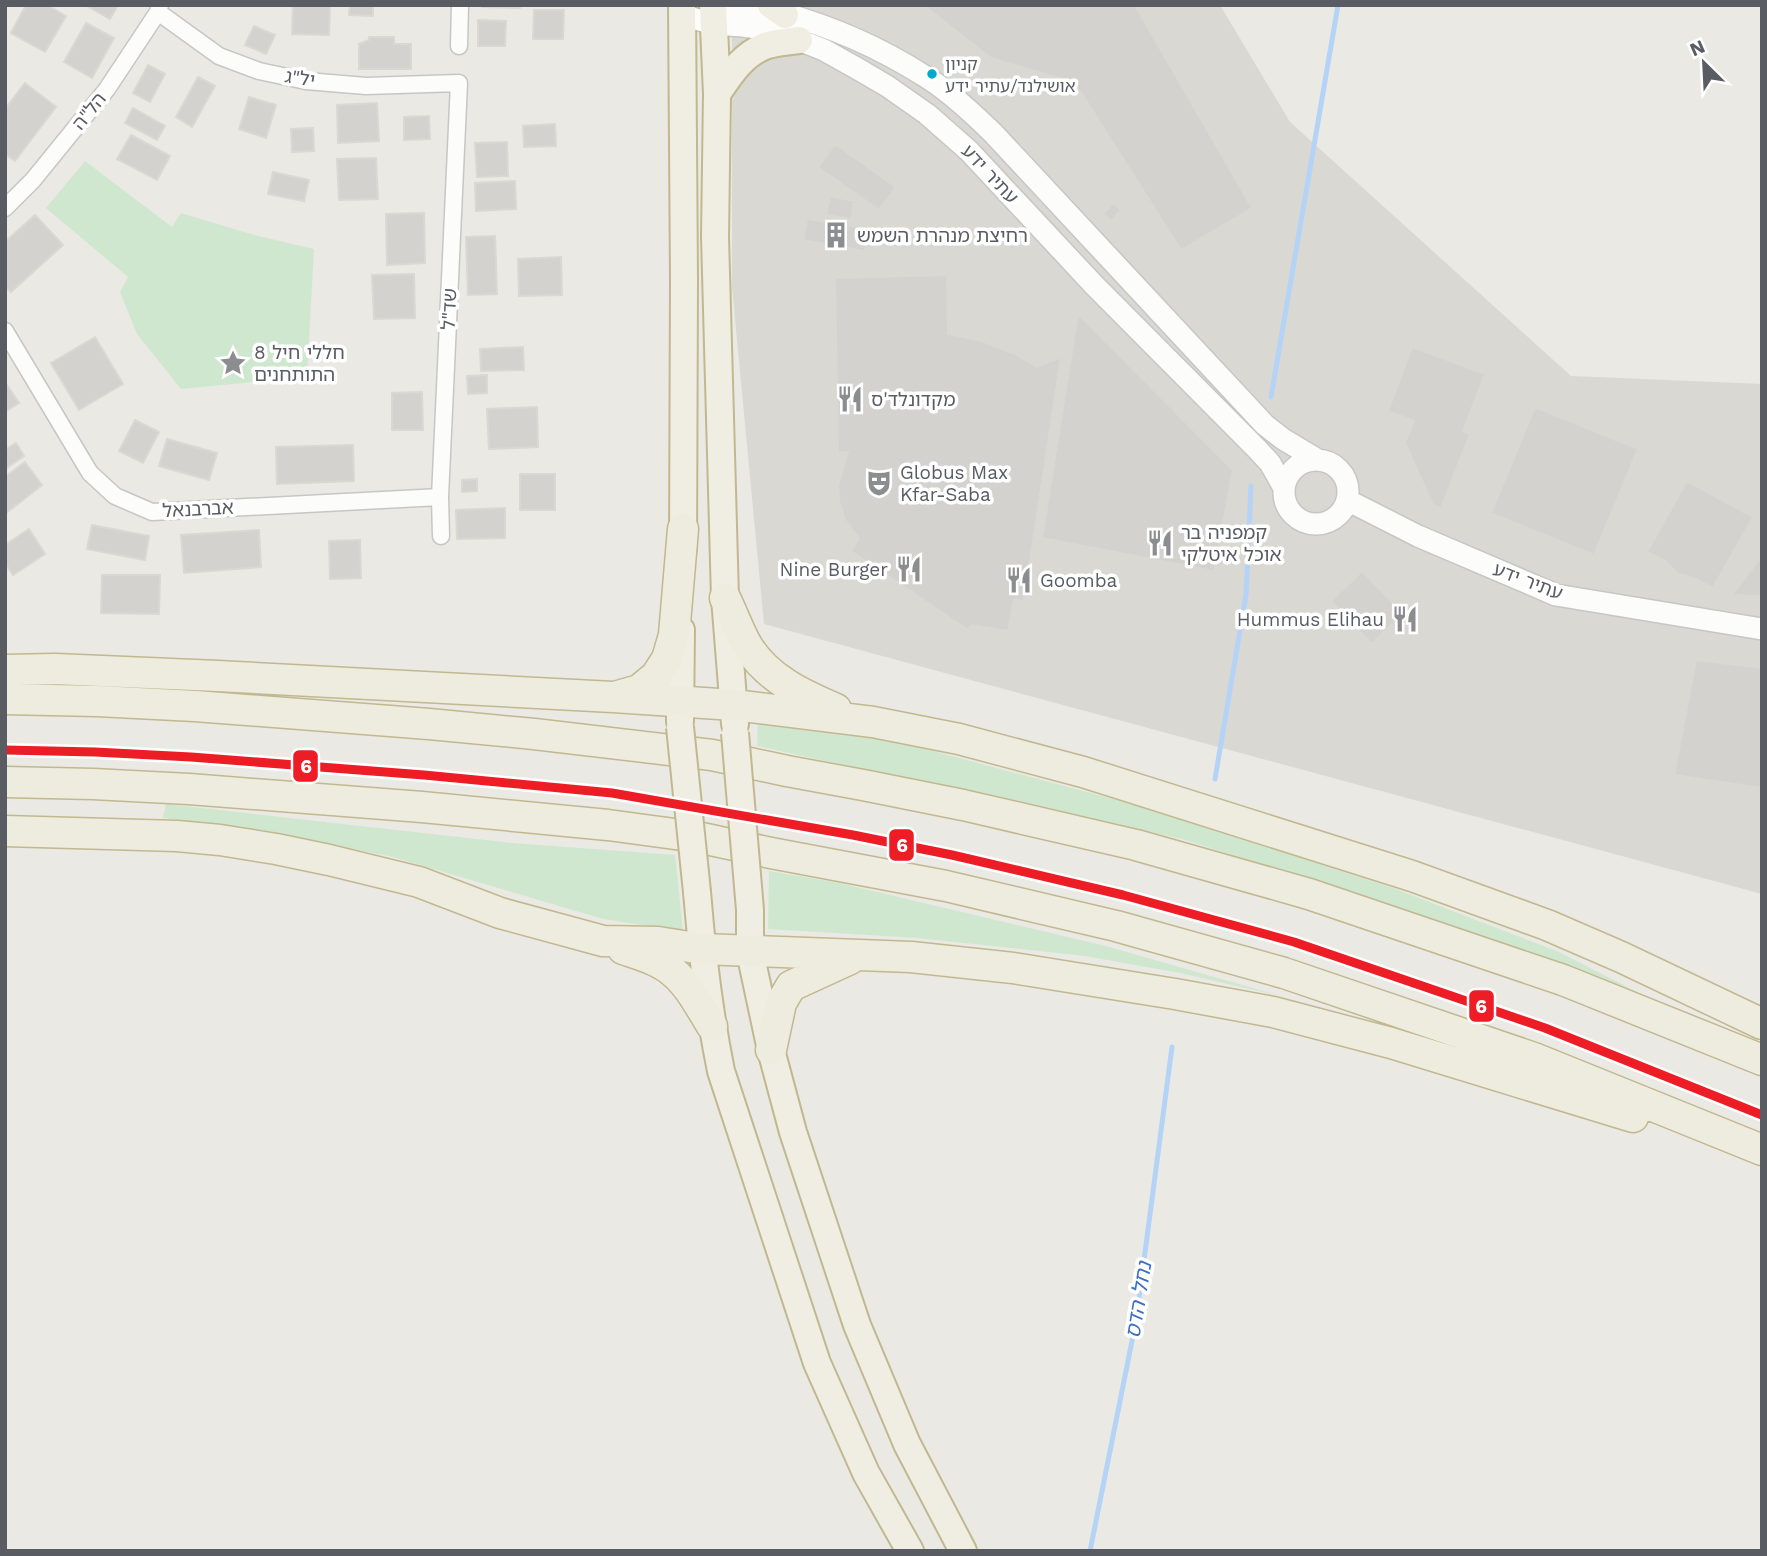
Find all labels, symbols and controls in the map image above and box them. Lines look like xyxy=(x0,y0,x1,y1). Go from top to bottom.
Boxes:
north arrow xyxy=(1669,28,1739,98)
text: N xyxy=(1686,35,1708,61)
place label: קניון אושילנד/עתיר ידע xyxy=(945,54,1076,96)
street label: יל"ג xyxy=(283,64,317,92)
marker: קניון אושילנד/עתיר ידע xyxy=(925,67,939,81)
street label: הל"ה xyxy=(67,88,111,134)
street label: עתיר ידע xyxy=(957,140,1023,208)
building icon: רחיצת מנהרת השמש xyxy=(821,220,851,250)
place label: רחיצת מנהרת השמש xyxy=(857,224,1028,247)
street label: שד"ל xyxy=(436,288,462,330)
place label: 8 חללי חיל התותחנים xyxy=(254,341,345,386)
place icon: 8 חללי חיל התותחנים xyxy=(218,348,248,378)
restaurant icon: מקדונלד'ס xyxy=(835,384,865,414)
place label: מקדונלד'ס xyxy=(871,388,956,411)
place label: Globus Max Kfar-Saba xyxy=(900,461,1008,506)
theatre icon: Globus Max Kfar-Saba xyxy=(864,468,894,498)
street label: אברבנאל xyxy=(162,496,234,522)
place label: קמפניה בר אוכל איטלקי xyxy=(1181,521,1281,566)
restaurant icon: קמפניה בר אוכל איטלקי xyxy=(1145,528,1175,558)
restaurant icon: Nine Burger xyxy=(894,554,924,584)
street label: עתיר ידע xyxy=(1490,557,1566,605)
place label: Nine Burger xyxy=(780,558,888,581)
restaurant icon: Goomba xyxy=(1004,565,1034,595)
place label: Goomba xyxy=(1040,569,1118,592)
restaurant icon: Hummus Elihau xyxy=(1390,604,1420,634)
place label: Hummus Elihau xyxy=(1237,608,1384,631)
line badge: 6 xyxy=(292,749,319,783)
text: 6 xyxy=(300,755,312,778)
line badge: 6 xyxy=(888,828,915,862)
text: 6 xyxy=(896,834,908,857)
line badge: 6 xyxy=(1468,989,1495,1023)
text: 6 xyxy=(1475,995,1487,1018)
water label: נחל הדס xyxy=(1120,1258,1157,1340)

